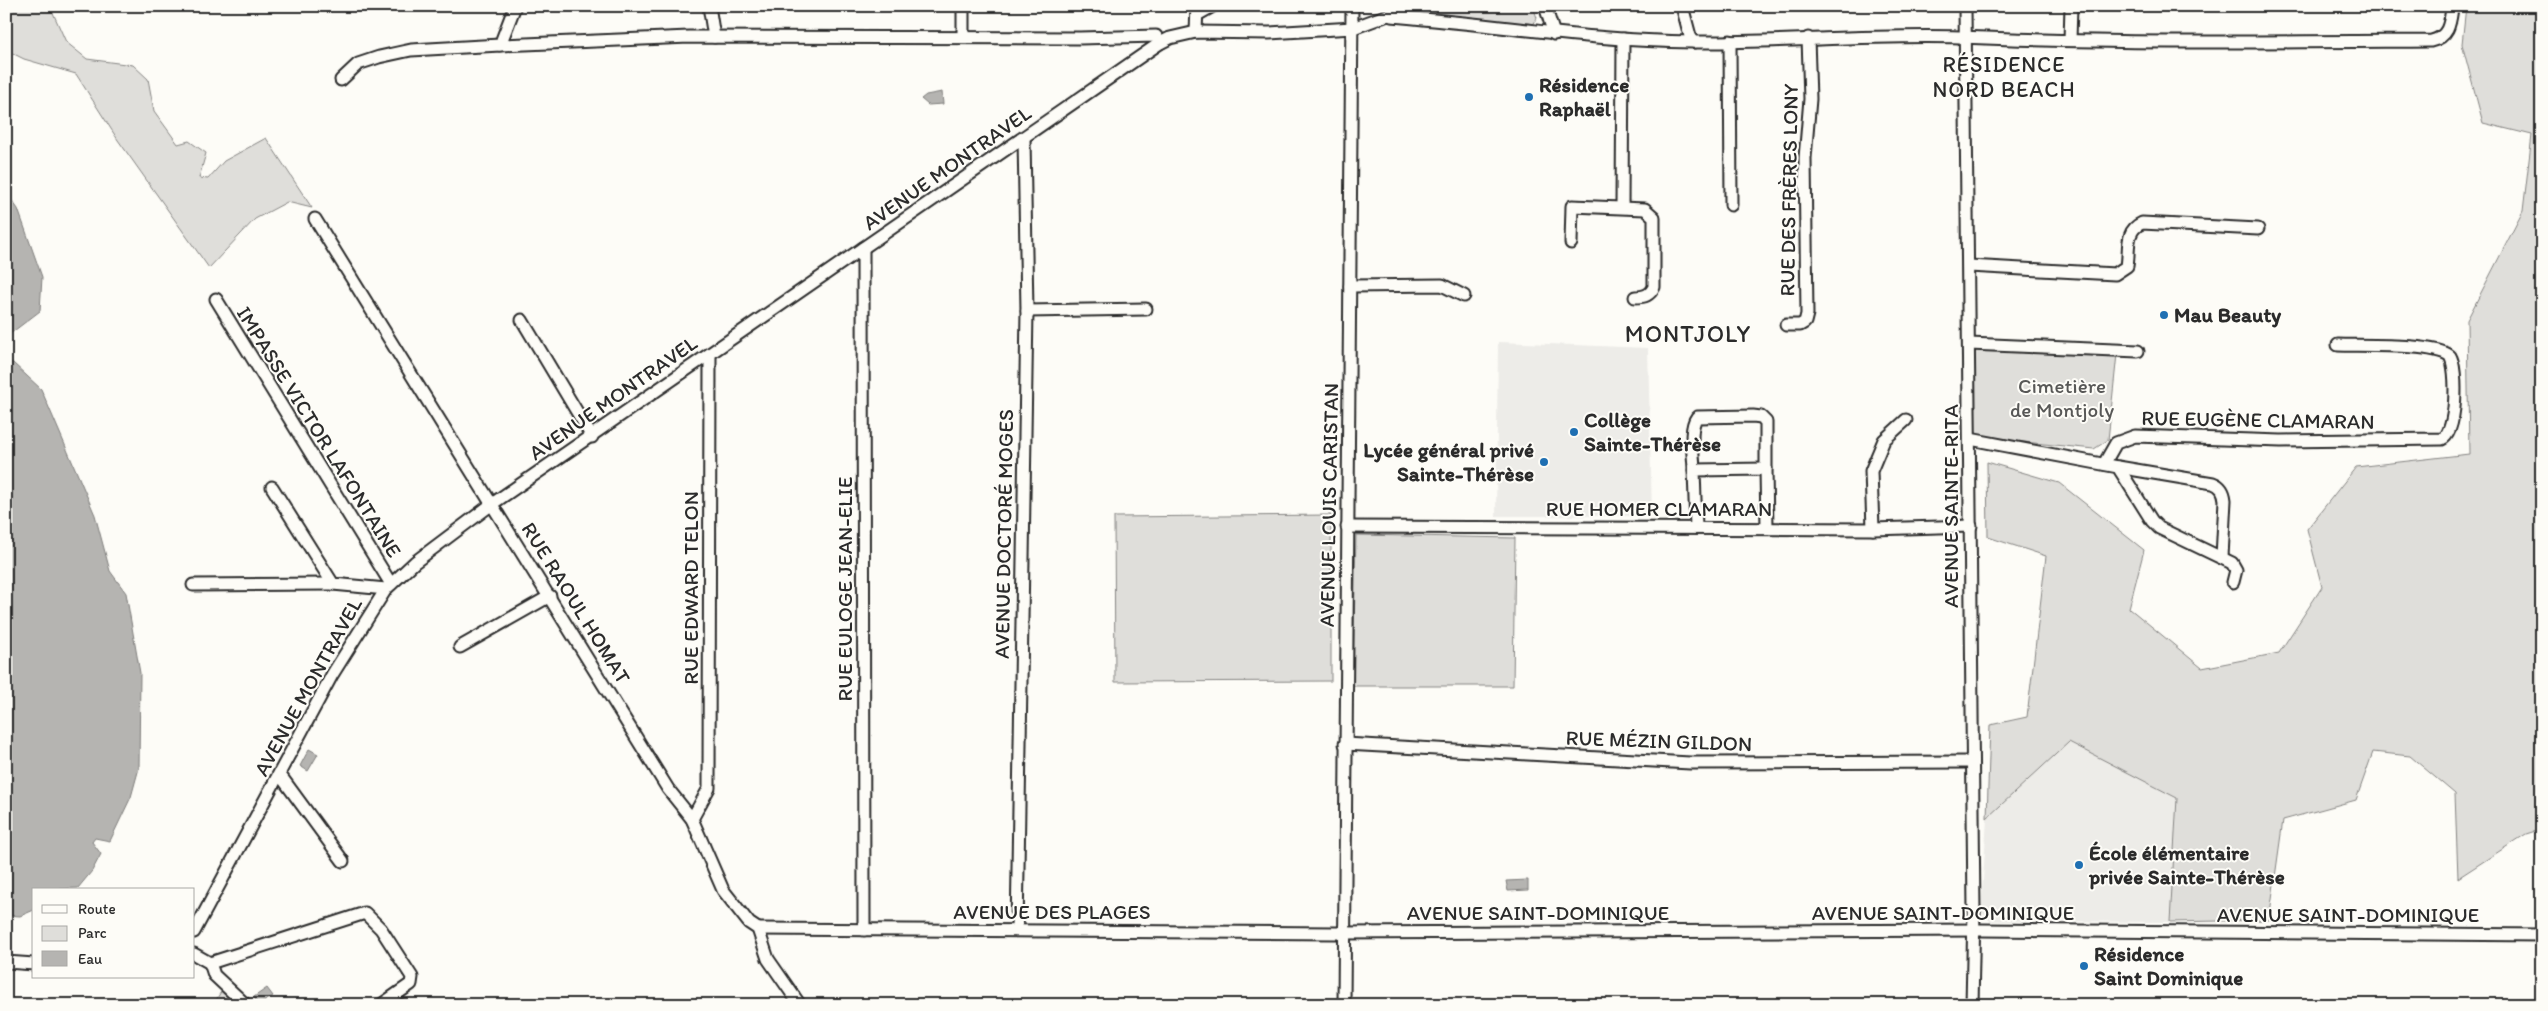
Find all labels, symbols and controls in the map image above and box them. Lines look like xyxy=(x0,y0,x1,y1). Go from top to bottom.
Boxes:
district label: RÉSIDENCE NORD BEACH xyxy=(1932,51,2076,103)
place label: Résidence Raphaël xyxy=(1539,72,1629,122)
street label: RUE DES FRÈRES LONY xyxy=(1774,83,1803,297)
marker: Résidence Raphaël xyxy=(1523,91,1535,103)
street label: AVENUE MONTRAVEL xyxy=(858,100,1036,235)
street label: IMPASSE VICTOR LAFONTAINE xyxy=(232,302,407,562)
place label: Mau Beauty xyxy=(2174,302,2281,328)
marker: Mau Beauty xyxy=(2158,309,2170,321)
district label: MONTJOLY xyxy=(1625,319,1751,348)
street label: AVENUE MONTRAVEL xyxy=(524,330,702,465)
park label: Cimetière de Montjoly xyxy=(2010,373,2114,422)
street label: AVENUE LOUIS CARISTAN xyxy=(1314,383,1343,627)
street label: AVENUE SAINTE-RITA xyxy=(1938,403,1963,608)
street label: RUE EUGÈNE CLAMARAN xyxy=(2141,405,2375,434)
place label: Collège Sainte-Thérèse xyxy=(1584,407,1721,456)
street label: AVENUE DOCTORÉ MOGES xyxy=(989,409,1018,659)
marker: Collège Sainte-Thérèse xyxy=(1568,426,1580,438)
place label: Lycée général privé Sainte-Thérèse xyxy=(1363,437,1534,486)
marker: Lycée général privé Sainte-Thérèse xyxy=(1538,456,1550,468)
street label: RUE EULOGE JEAN-ELIE xyxy=(832,476,857,702)
street label: RUE EDWARD TELON xyxy=(678,491,703,685)
street label: RUE HOMER CLAMARAN xyxy=(1546,496,1772,521)
street label: RUE RAOUL HOMAT xyxy=(517,517,636,688)
street label: AVENUE MONTRAVEL xyxy=(248,593,367,780)
street label: RUE MÉZIN GILDON xyxy=(1565,725,1753,756)
place label: École élémentaire privée Sainte-Thérèse xyxy=(2088,840,2285,890)
marker: École élémentaire privée Sainte-Thérèse xyxy=(2073,859,2085,871)
legend xyxy=(32,888,195,978)
street label: AVENUE DES PLAGES xyxy=(953,899,1151,924)
text: Route xyxy=(78,900,116,918)
street label: AVENUE SAINT-DOMINIQUE xyxy=(1407,900,1670,925)
street label: AVENUE SAINT-DOMINIQUE xyxy=(1812,900,2075,925)
street label: AVENUE SAINT-DOMINIQUE xyxy=(2217,902,2480,927)
text: Parc xyxy=(78,924,107,942)
place label: Résidence Saint Dominique xyxy=(2094,941,2243,991)
text: Eau xyxy=(78,950,102,968)
marker: Résidence Saint Dominique xyxy=(2078,960,2090,972)

